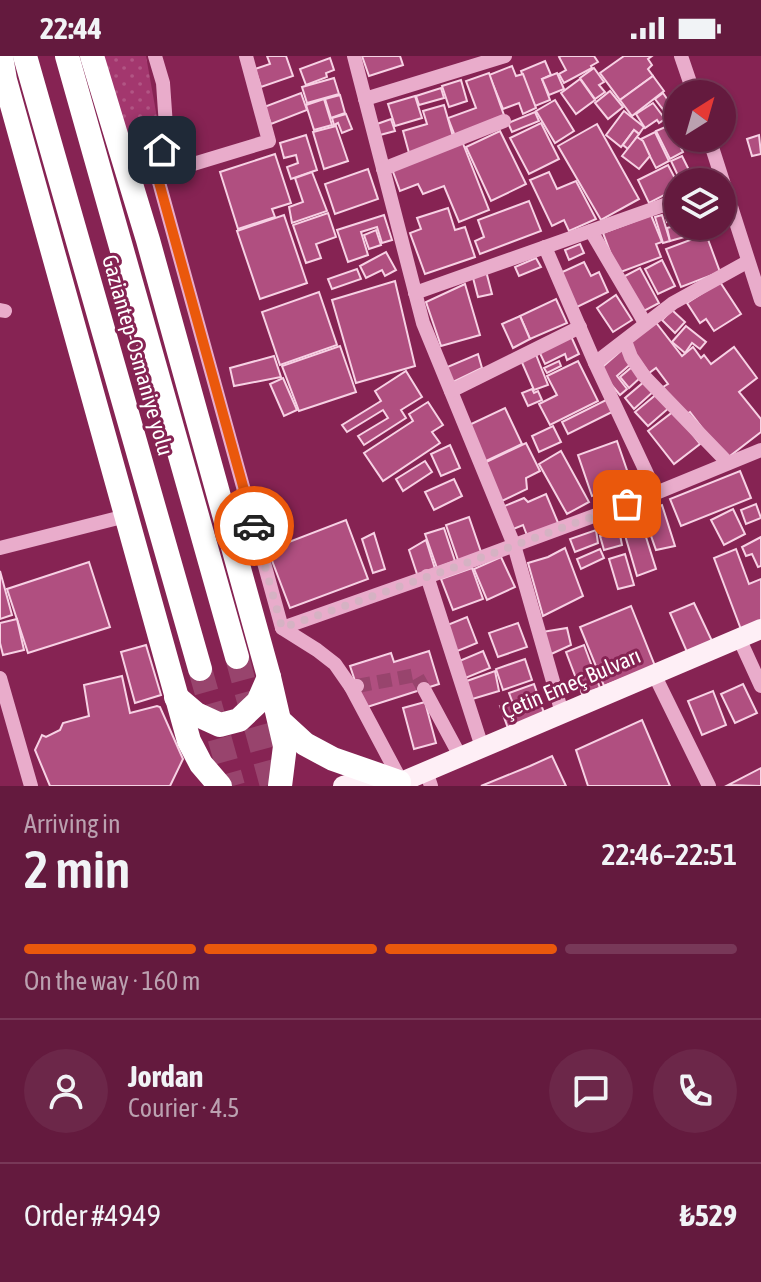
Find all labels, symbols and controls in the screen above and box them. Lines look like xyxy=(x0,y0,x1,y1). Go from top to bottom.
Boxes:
text: 22:44 xyxy=(40,11,102,45)
north arrow xyxy=(664,80,736,152)
map controls xyxy=(664,80,736,240)
pin xyxy=(128,116,196,184)
icon: home xyxy=(140,128,184,172)
button: layers xyxy=(664,168,736,240)
street label: Gaziantep-Osmaniye yolu xyxy=(97,252,179,458)
pin xyxy=(593,470,661,538)
icon: bag xyxy=(605,482,649,526)
courier xyxy=(214,486,294,566)
icon: car xyxy=(232,504,276,548)
street label: Çetin Emeç Bulvarı xyxy=(498,642,644,724)
text: Arriving in xyxy=(24,809,121,839)
text: 22:46–22:51 xyxy=(602,837,737,871)
text: 2 min xyxy=(24,839,130,899)
text: On the way · 160 m xyxy=(24,966,201,996)
button: person xyxy=(24,1049,108,1133)
button: chat xyxy=(549,1049,633,1133)
button: phone xyxy=(653,1049,737,1133)
text: Jordan xyxy=(128,1059,203,1093)
text: Courier · 4.5 xyxy=(128,1093,239,1123)
text: Order #4949 xyxy=(24,1198,161,1232)
text: ₺529 xyxy=(680,1198,737,1232)

